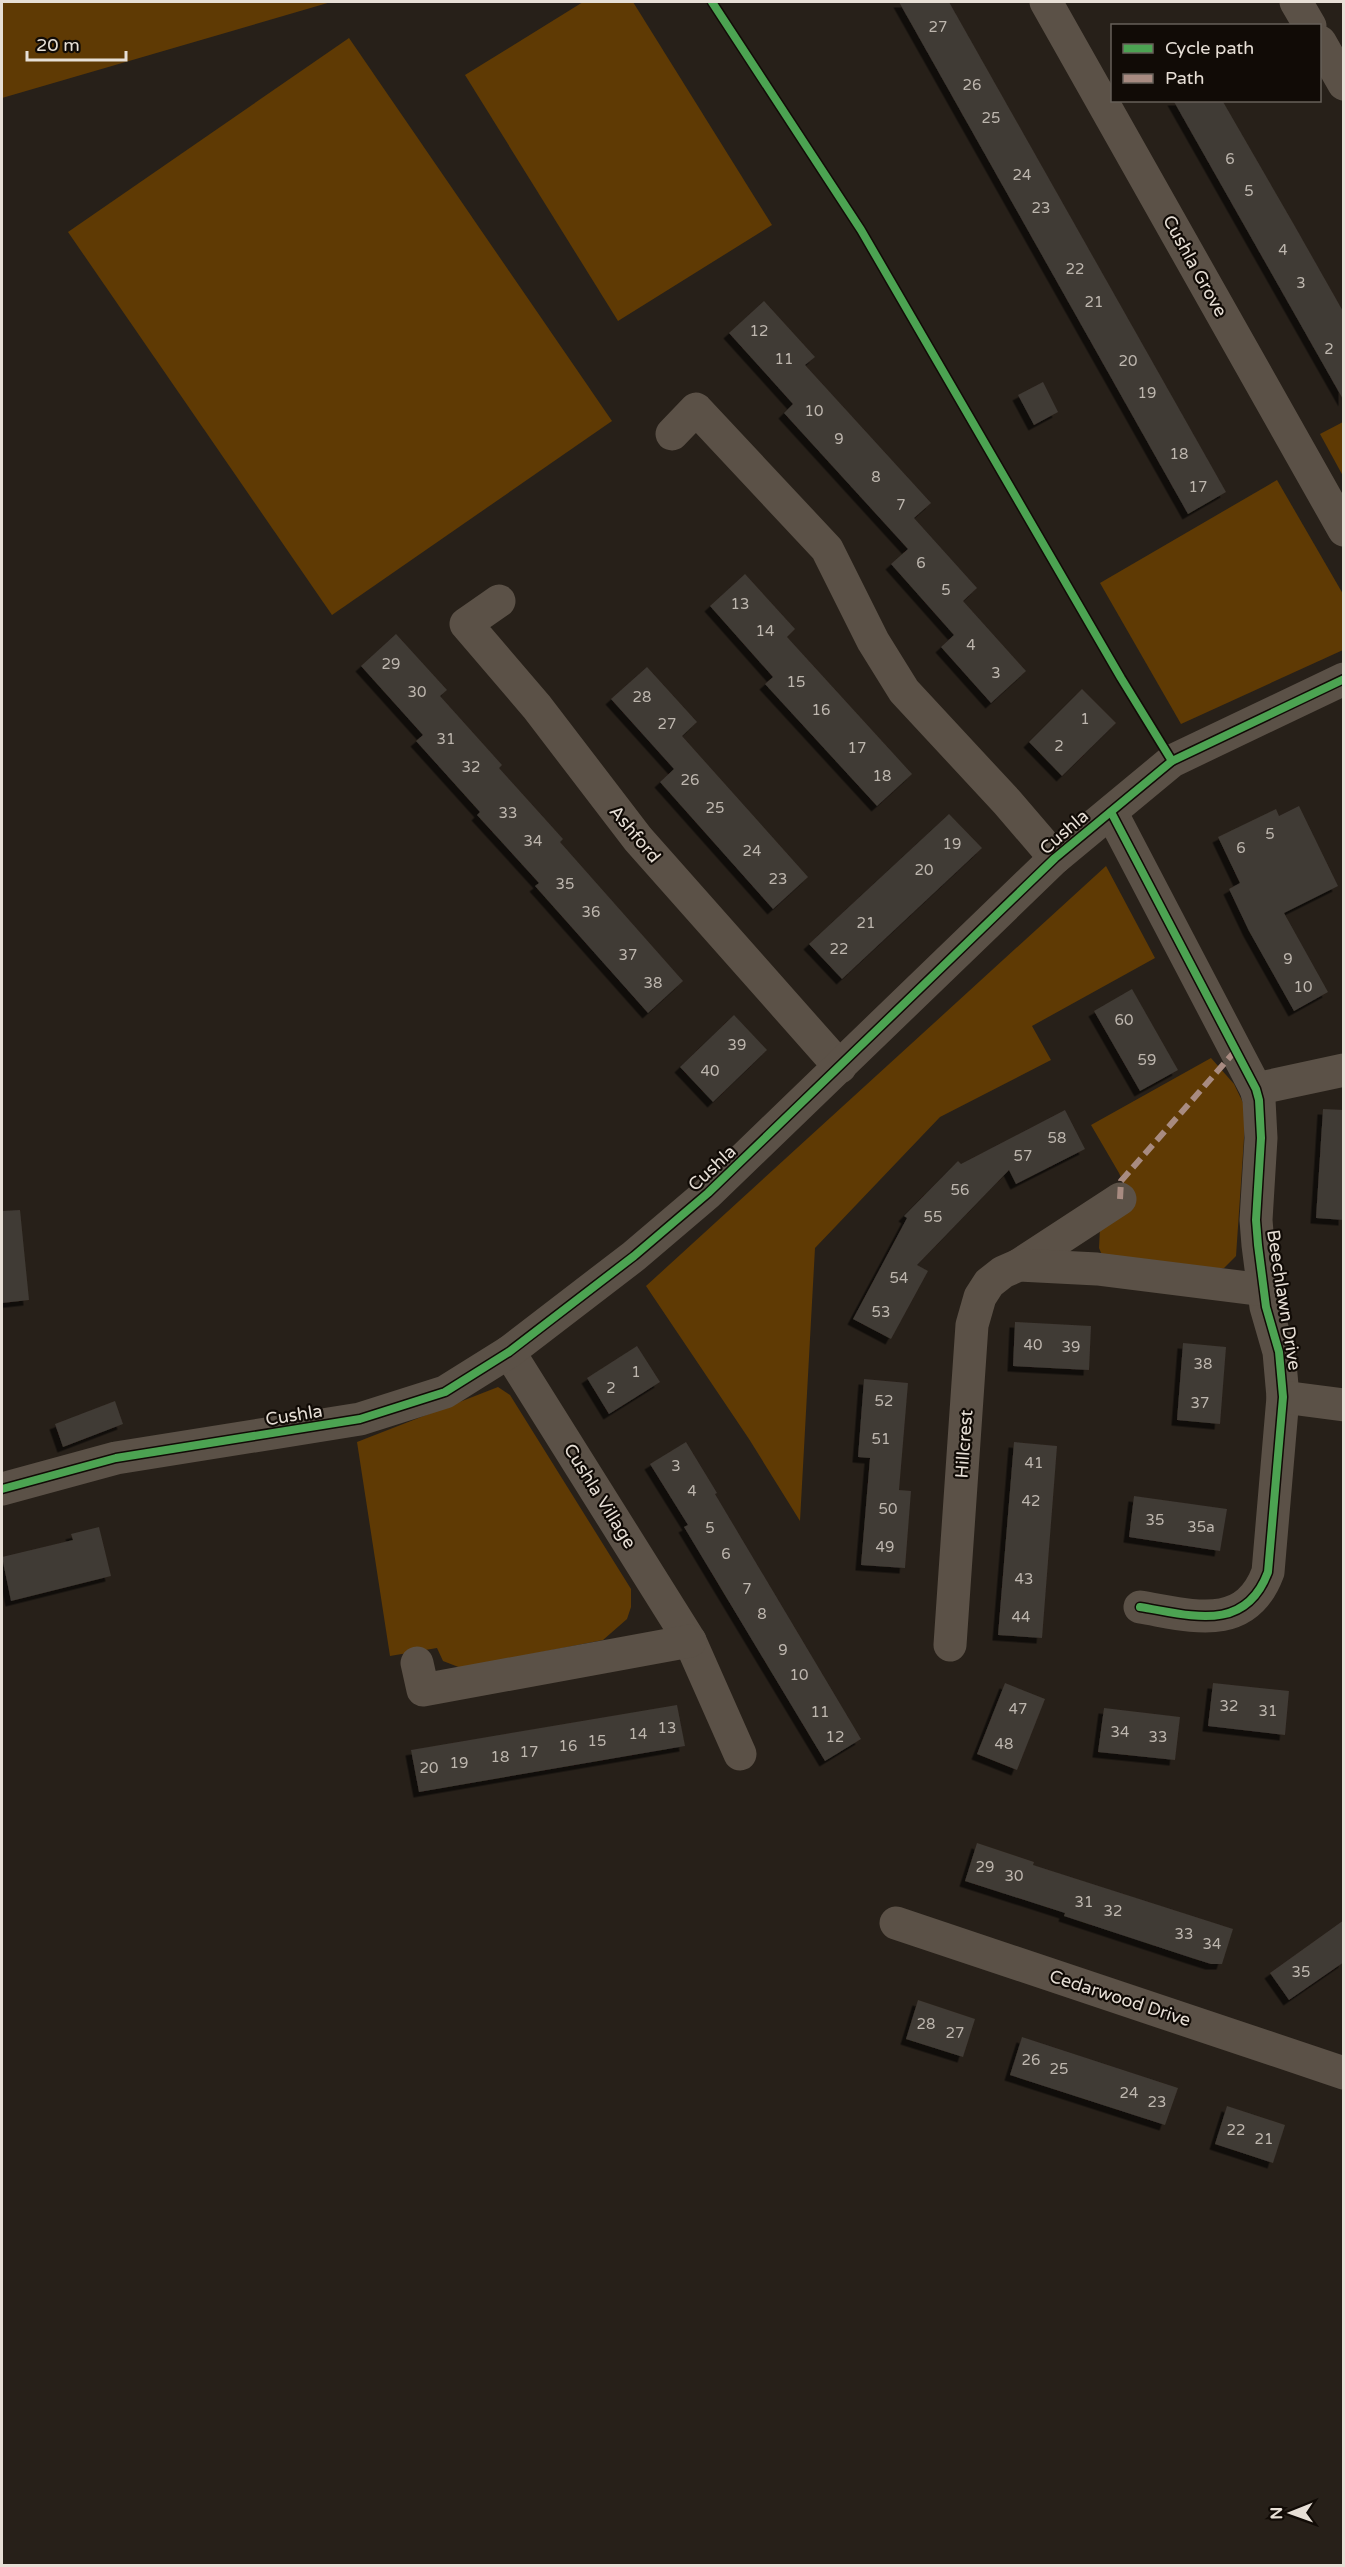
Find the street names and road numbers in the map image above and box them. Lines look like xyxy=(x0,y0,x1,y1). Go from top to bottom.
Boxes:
street label: Cushla Grove xyxy=(1158,211,1232,321)
street label: Ashford xyxy=(605,801,665,867)
street label: Cushla xyxy=(1035,805,1093,859)
street label: Cushla xyxy=(683,1140,741,1196)
street label: Beechlawn Drive xyxy=(1262,1228,1306,1372)
street label: Cushla xyxy=(264,1400,324,1430)
street label: Hillcrest xyxy=(951,1409,977,1479)
street label: Cushla Village xyxy=(559,1439,641,1553)
street label: Cedarwood Drive xyxy=(1047,1965,1193,2031)

